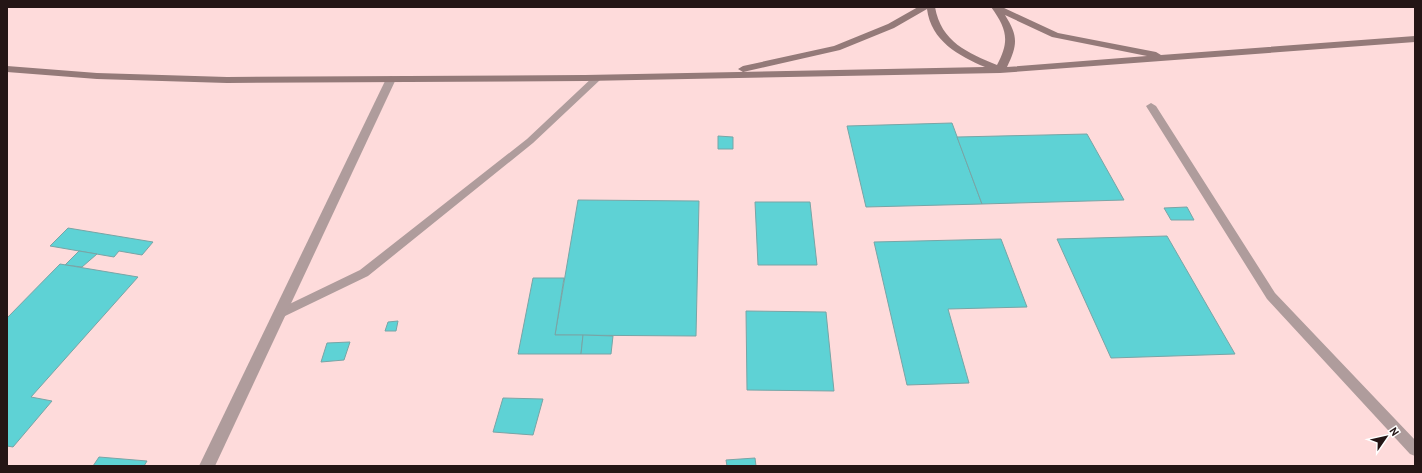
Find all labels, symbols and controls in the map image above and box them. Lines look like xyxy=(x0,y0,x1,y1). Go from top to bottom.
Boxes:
north arrow xyxy=(1366,417,1406,457)
text: N xyxy=(1386,424,1402,438)

